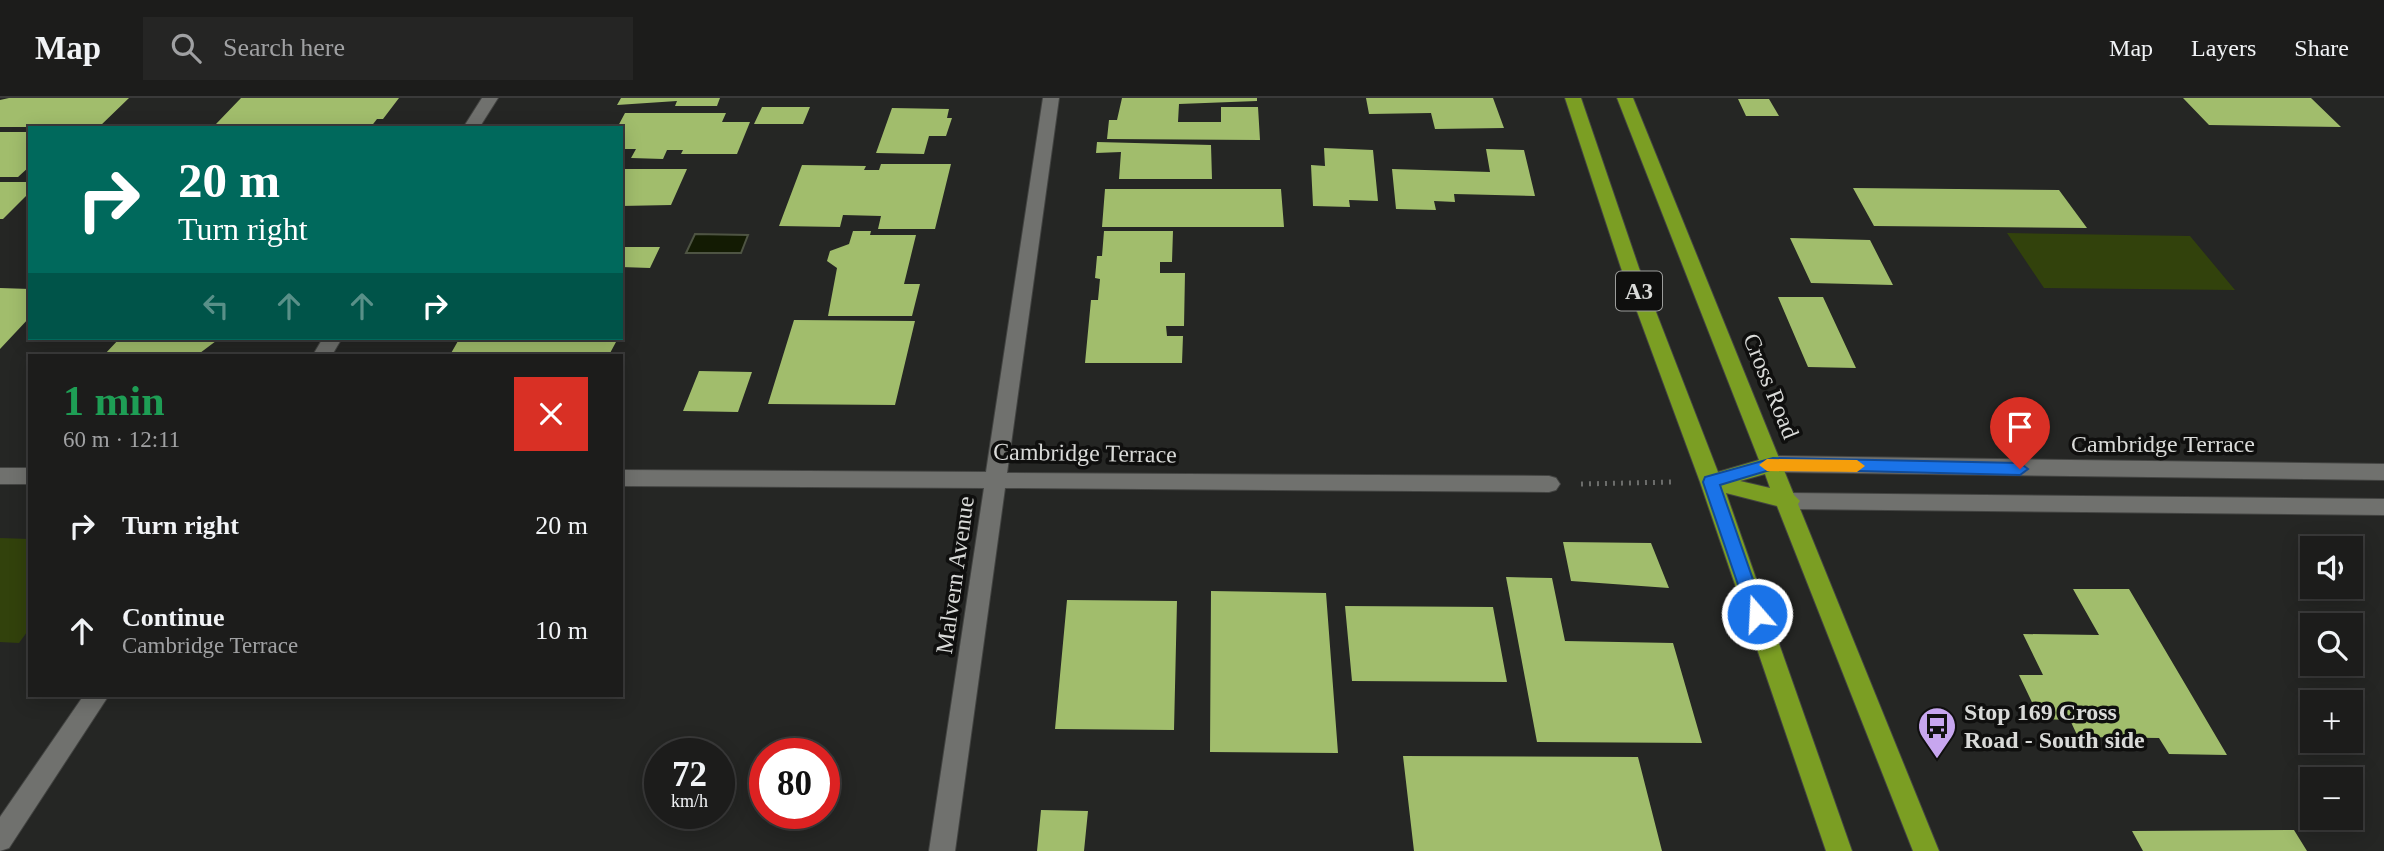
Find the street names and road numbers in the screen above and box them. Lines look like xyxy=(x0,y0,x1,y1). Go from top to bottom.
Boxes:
road number: A3 xyxy=(1616,272,1662,310)
street label: Cross Road xyxy=(1738,330,1804,442)
street label: Cambridge Terrace xyxy=(2071,431,2255,457)
street label: Cambridge Terrace xyxy=(993,438,1177,468)
street label: Malvern Avenue xyxy=(931,495,979,655)

